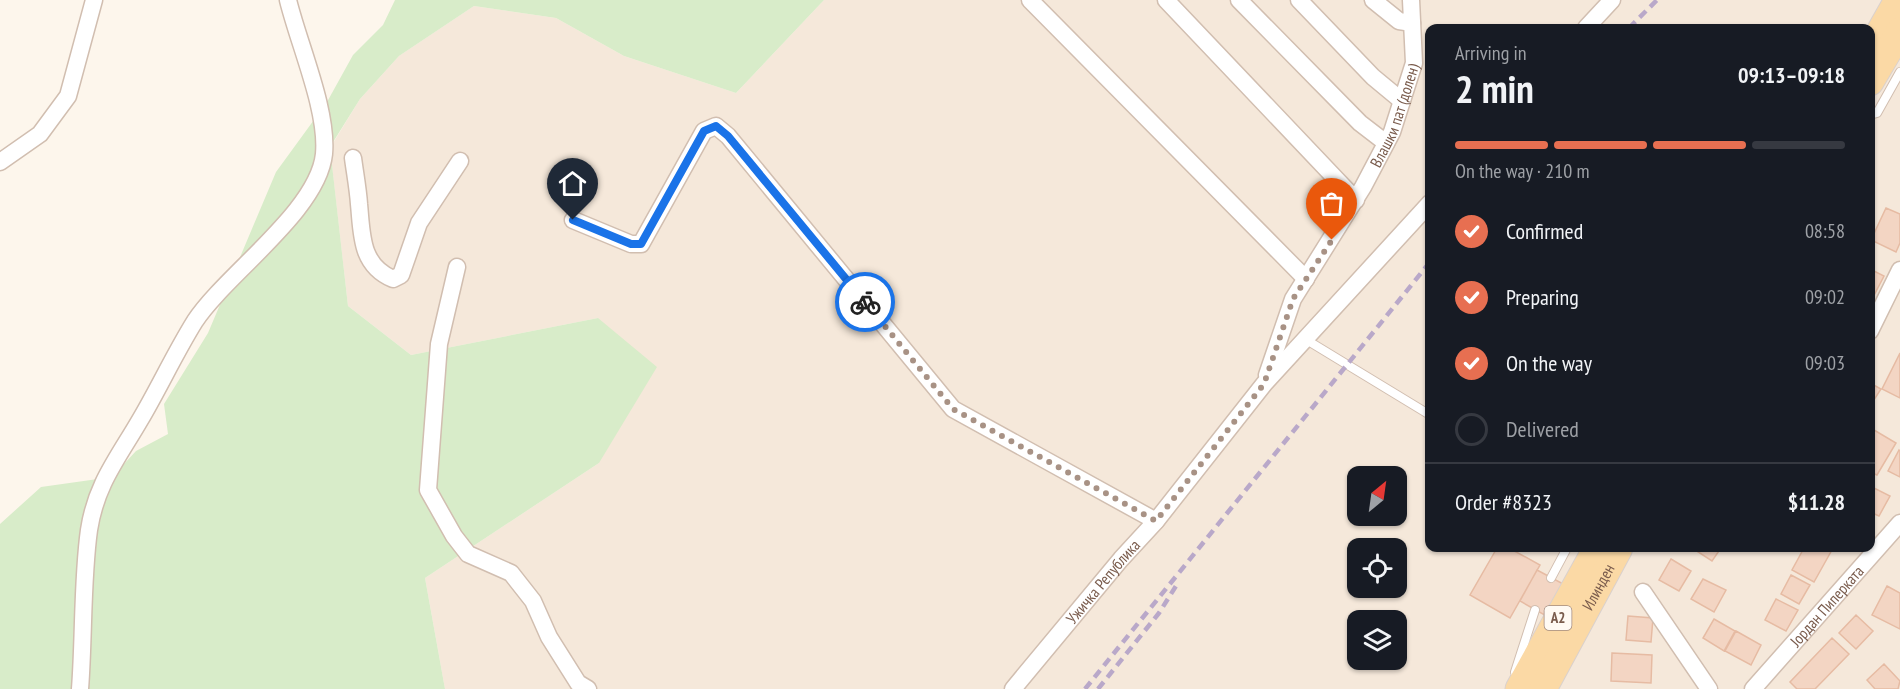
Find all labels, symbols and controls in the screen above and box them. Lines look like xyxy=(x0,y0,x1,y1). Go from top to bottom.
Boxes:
text: Arriving in xyxy=(1455,40,1527,66)
street label: Влашки пат (долен) xyxy=(1365,61,1423,171)
text: 09:13–09:18 xyxy=(1738,61,1845,89)
text: 2 min xyxy=(1455,63,1534,114)
pin xyxy=(547,158,598,220)
text: On the way · 210 m xyxy=(1455,158,1590,184)
icon: home xyxy=(556,167,589,200)
pin xyxy=(1306,178,1357,240)
icon: bag xyxy=(1315,187,1348,220)
icon: check xyxy=(1455,215,1488,248)
text: Confirmed xyxy=(1506,217,1583,245)
text: 08:58 xyxy=(1805,218,1845,244)
courier xyxy=(835,272,895,332)
icon: check xyxy=(1455,281,1488,314)
text: Preparing xyxy=(1506,283,1579,311)
text: 09:02 xyxy=(1805,284,1845,310)
icon: bike xyxy=(849,286,882,319)
icon: check xyxy=(1455,347,1488,380)
text: On the way xyxy=(1506,349,1592,377)
text: 09:03 xyxy=(1805,350,1845,376)
text: Delivered xyxy=(1506,415,1579,443)
north arrow xyxy=(1347,466,1407,526)
map controls xyxy=(1347,466,1407,670)
text: Order #8323 xyxy=(1455,488,1552,516)
text: $11.28 xyxy=(1788,488,1845,516)
street label: Ужичка Република xyxy=(1061,535,1144,628)
button: locate xyxy=(1347,538,1407,598)
street label: Илинден xyxy=(1577,560,1619,614)
street label: Јордан Пиперката xyxy=(1785,561,1868,651)
road number: A2 xyxy=(1544,606,1572,630)
button: layers xyxy=(1347,610,1407,670)

